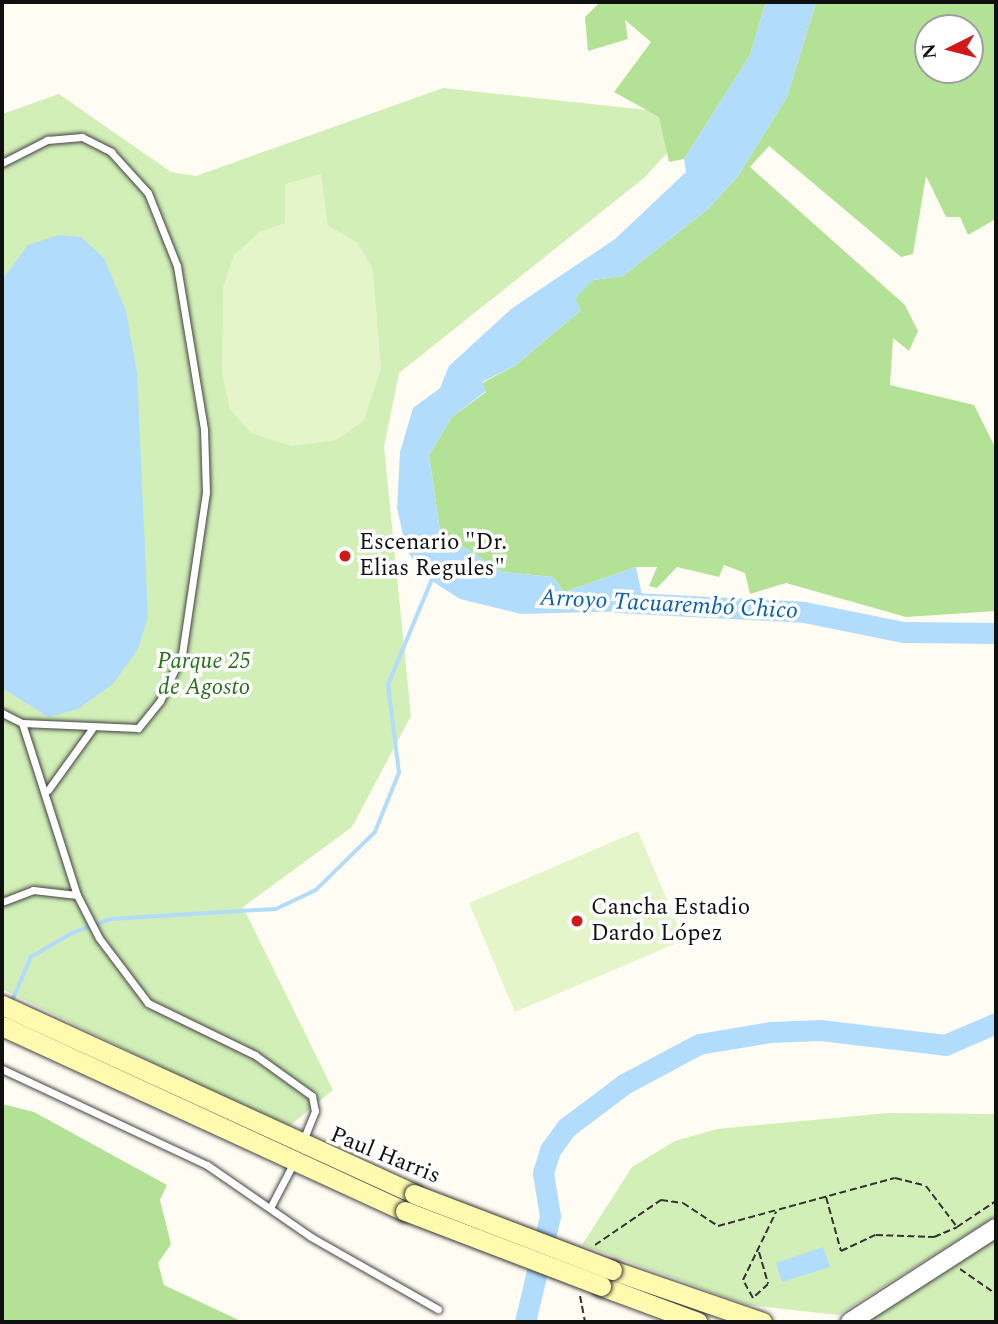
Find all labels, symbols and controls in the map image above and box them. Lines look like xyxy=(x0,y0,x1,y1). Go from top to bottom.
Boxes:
north arrow xyxy=(914,14,984,84)
text: N xyxy=(914,42,945,60)
place label: Escenario "Dr. Elias Regules" xyxy=(359,529,507,583)
marker: Escenario "Dr. Elias Regules" xyxy=(337,548,353,564)
water label: Arroyo Tacuarembó Chico xyxy=(539,584,799,626)
park label: Parque 25 de Agosto xyxy=(157,648,251,702)
place label: Cancha Estadio Dardo López xyxy=(591,894,750,948)
marker: Cancha Estadio Dardo López xyxy=(569,913,585,929)
street label: Paul Harris xyxy=(326,1121,444,1191)

